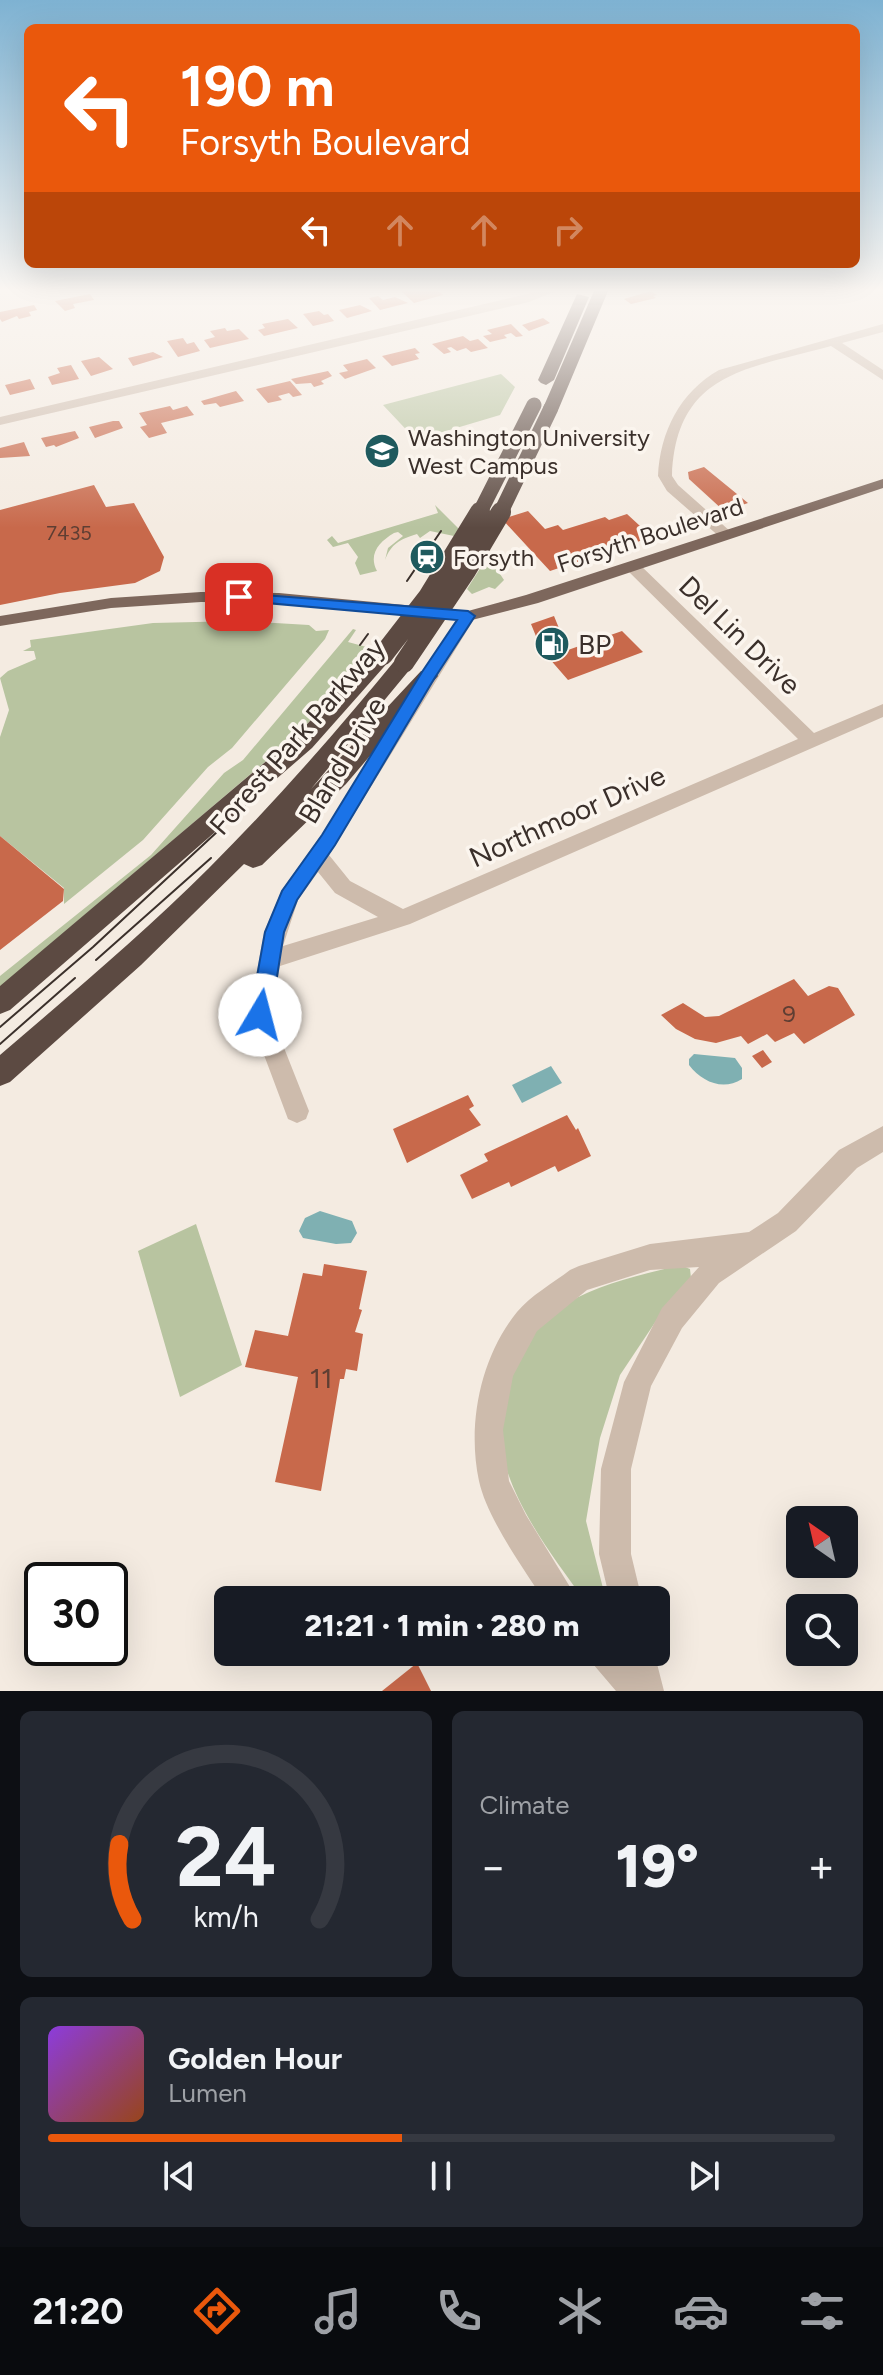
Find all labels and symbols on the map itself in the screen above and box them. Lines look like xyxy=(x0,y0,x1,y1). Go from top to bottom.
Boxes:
place label: Washington University West Campus xyxy=(408,423,650,480)
school or university icon: Washington University West Campus xyxy=(363,432,401,470)
street label: Forsyth Boulevard xyxy=(553,491,747,579)
house number: 7435 xyxy=(46,521,92,545)
station icon: Forsyth xyxy=(408,538,446,576)
place label: Forsyth xyxy=(453,543,534,572)
pin xyxy=(205,563,273,631)
street label: Del Lin Drive xyxy=(672,569,808,701)
fuel station icon: BP xyxy=(533,625,571,663)
place label: BP xyxy=(578,627,611,661)
street label: Forest Park Parkway xyxy=(202,630,392,842)
street label: Bland Drive xyxy=(291,691,393,829)
street label: Northmoor Drive xyxy=(464,758,670,874)
position arrow xyxy=(218,973,302,1057)
house number: 9 xyxy=(782,999,796,1028)
house number: 11 xyxy=(309,1361,333,1395)
north arrow xyxy=(786,1506,858,1578)
speed limit sign: 30 xyxy=(24,1562,128,1666)

